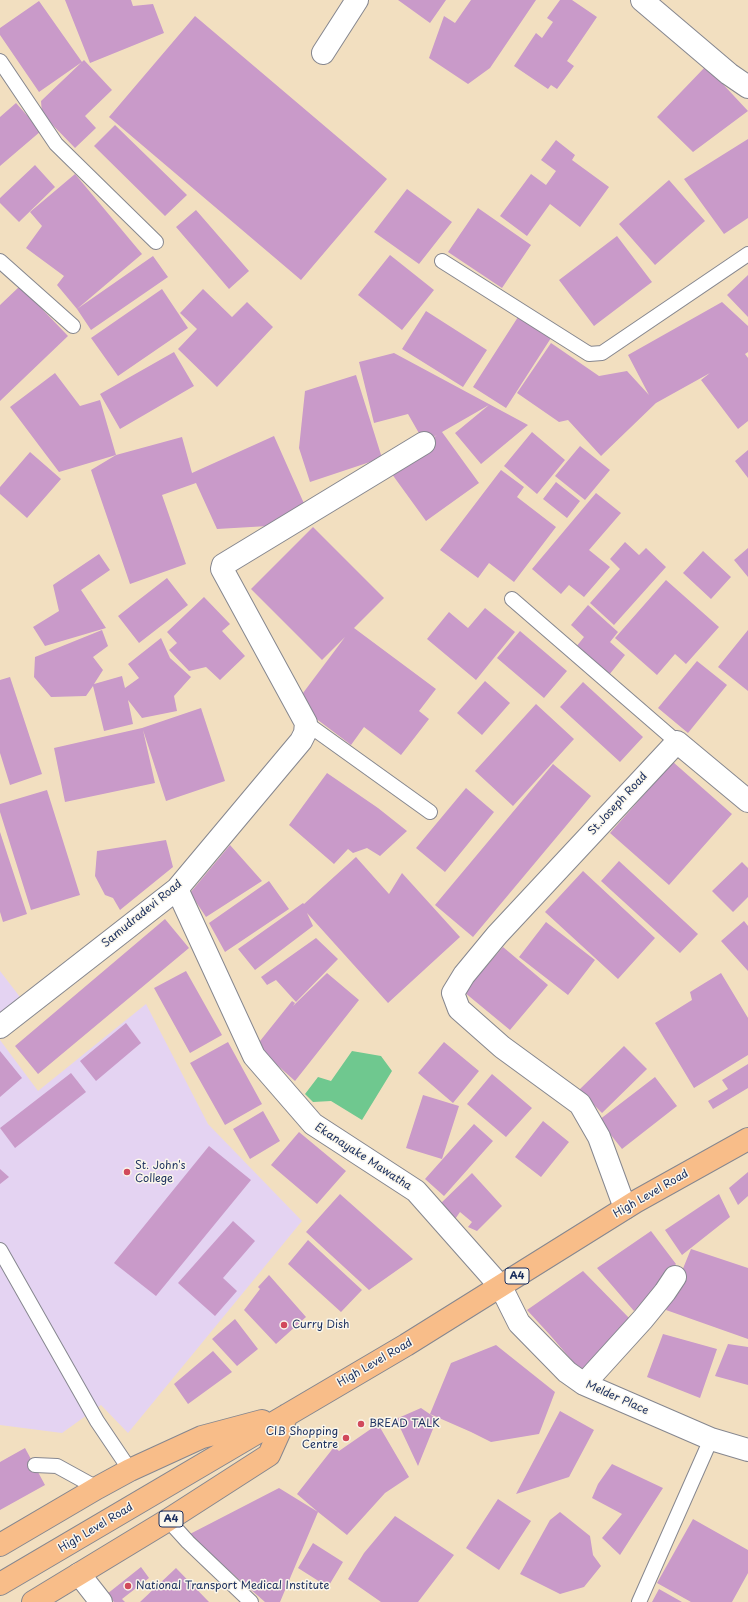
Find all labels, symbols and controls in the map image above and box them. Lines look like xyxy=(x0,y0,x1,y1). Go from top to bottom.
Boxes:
street label: St.Joseph Road xyxy=(586,770,650,838)
street label: Samudradevi Road xyxy=(99,878,185,950)
street label: Ekanayake Mawatha xyxy=(312,1121,414,1193)
place label: St. John's College xyxy=(135,1159,185,1185)
marker: St. John's College xyxy=(122,1167,132,1177)
street label: High Level Road xyxy=(611,1167,691,1221)
road number: A4 xyxy=(505,1268,529,1284)
place label: Curry Dish xyxy=(292,1318,349,1332)
marker: Curry Dish xyxy=(279,1320,289,1330)
street label: High Level Road xyxy=(335,1336,415,1390)
street label: Melder Place xyxy=(583,1378,651,1418)
place label: BREAD TALK xyxy=(369,1417,440,1431)
marker: BREAD TALK xyxy=(356,1419,366,1429)
place label: CIB Shopping Centre xyxy=(266,1425,338,1451)
marker: CIB Shopping Centre xyxy=(341,1433,351,1443)
street label: High Level Road xyxy=(56,1501,136,1555)
road number: A4 xyxy=(159,1511,183,1527)
place label: National Transport Medical Institute xyxy=(136,1579,329,1593)
marker: National Transport Medical Institute xyxy=(123,1581,133,1591)

